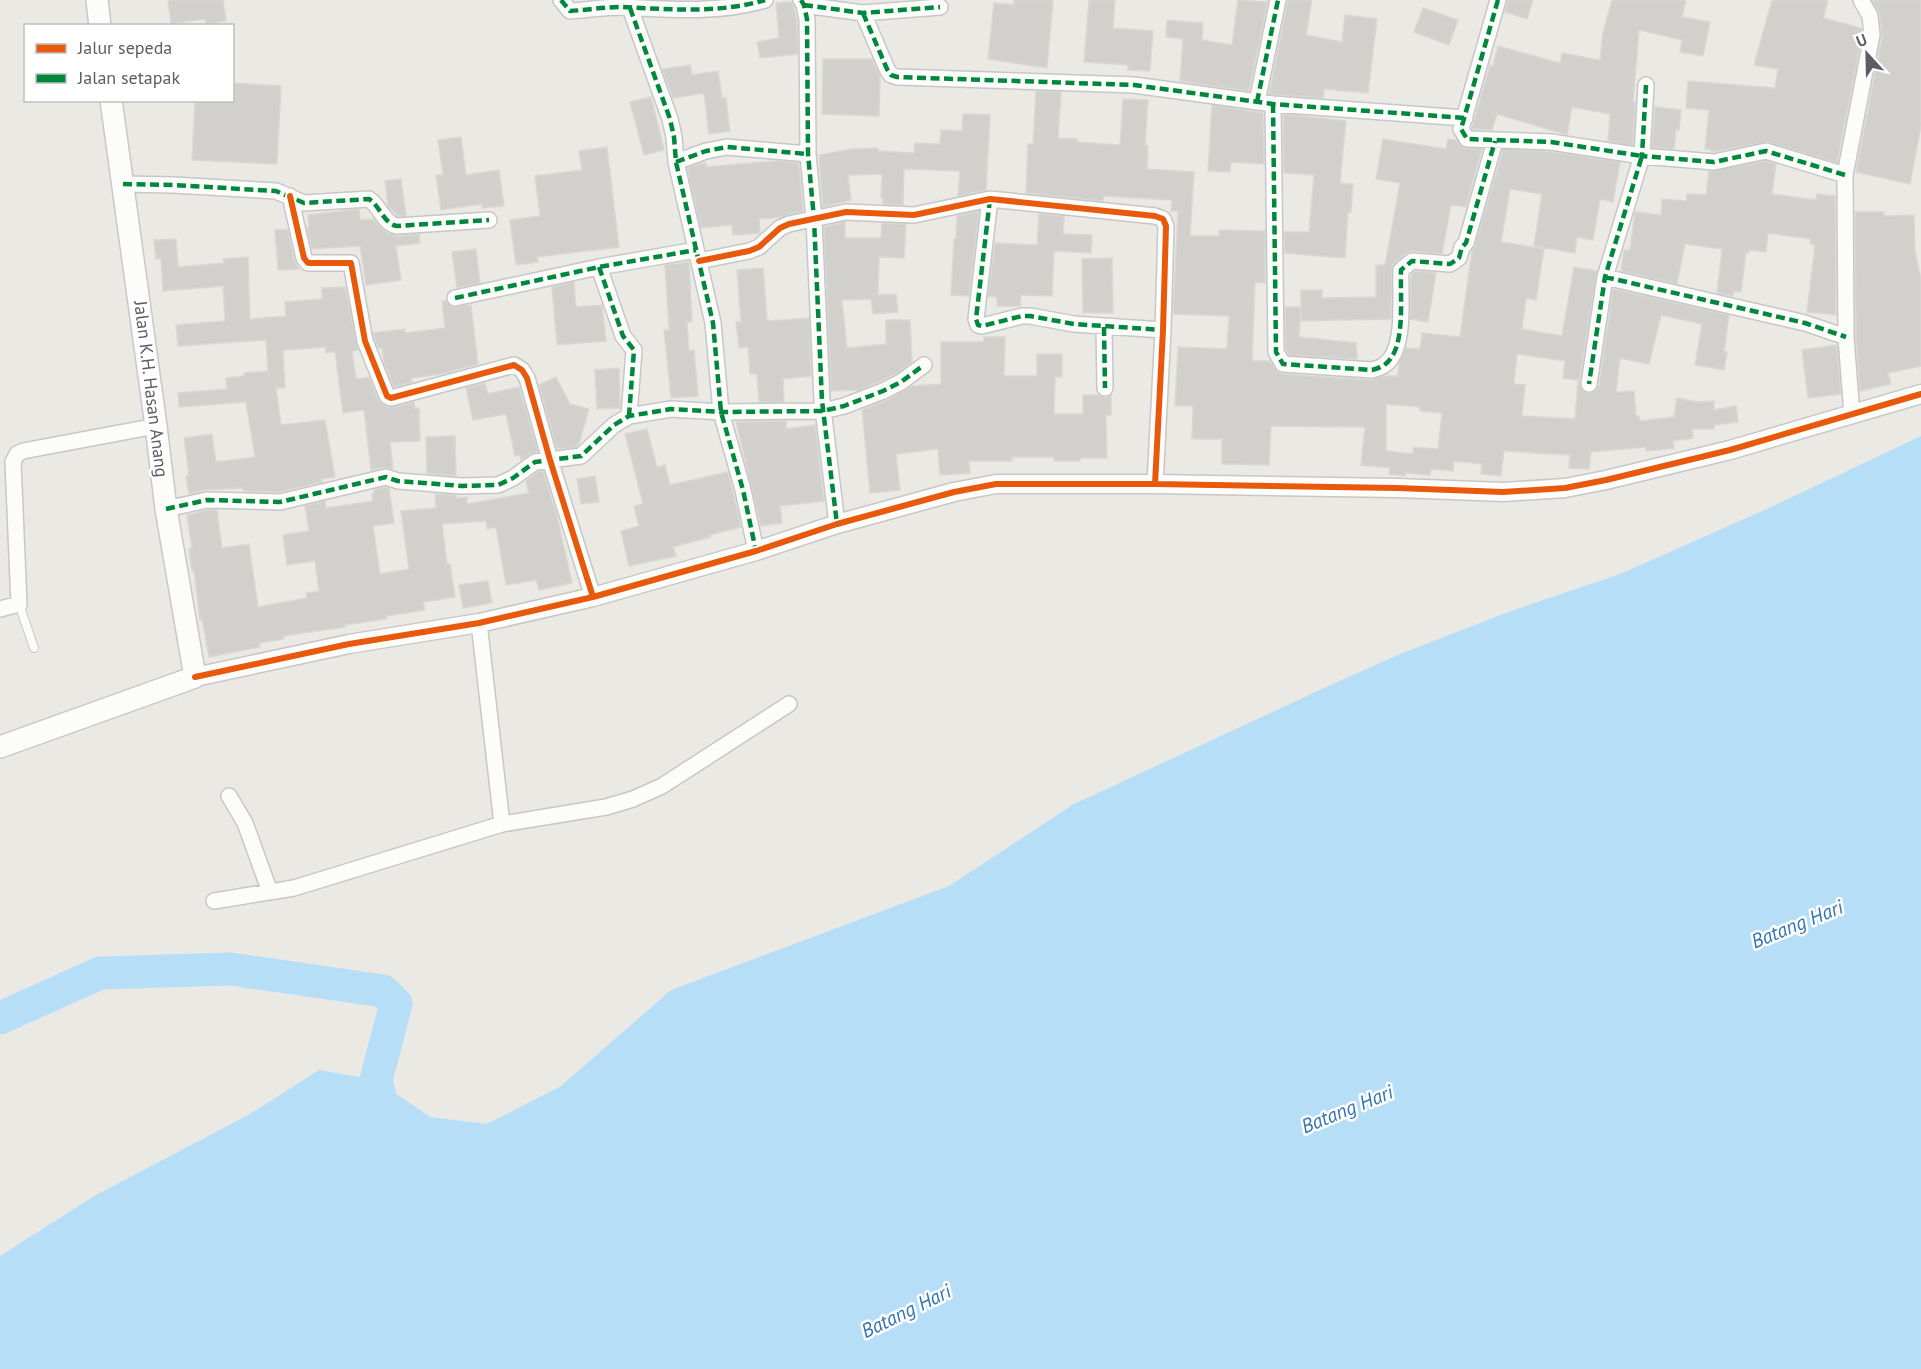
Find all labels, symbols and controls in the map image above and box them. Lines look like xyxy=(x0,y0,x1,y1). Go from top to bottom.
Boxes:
legend xyxy=(24,24,234,102)
north arrow xyxy=(1837,24,1897,84)
text: U xyxy=(1853,29,1870,51)
text: Jalur sepeda xyxy=(77,36,172,59)
text: Jalan setapak xyxy=(77,66,180,89)
street label: Jalan K.H. Hasan Anang xyxy=(129,298,174,478)
water label: Batang Hari xyxy=(1747,893,1848,954)
water label: Batang Hari xyxy=(1297,1078,1398,1139)
water label: Batang Hari xyxy=(857,1278,956,1344)

